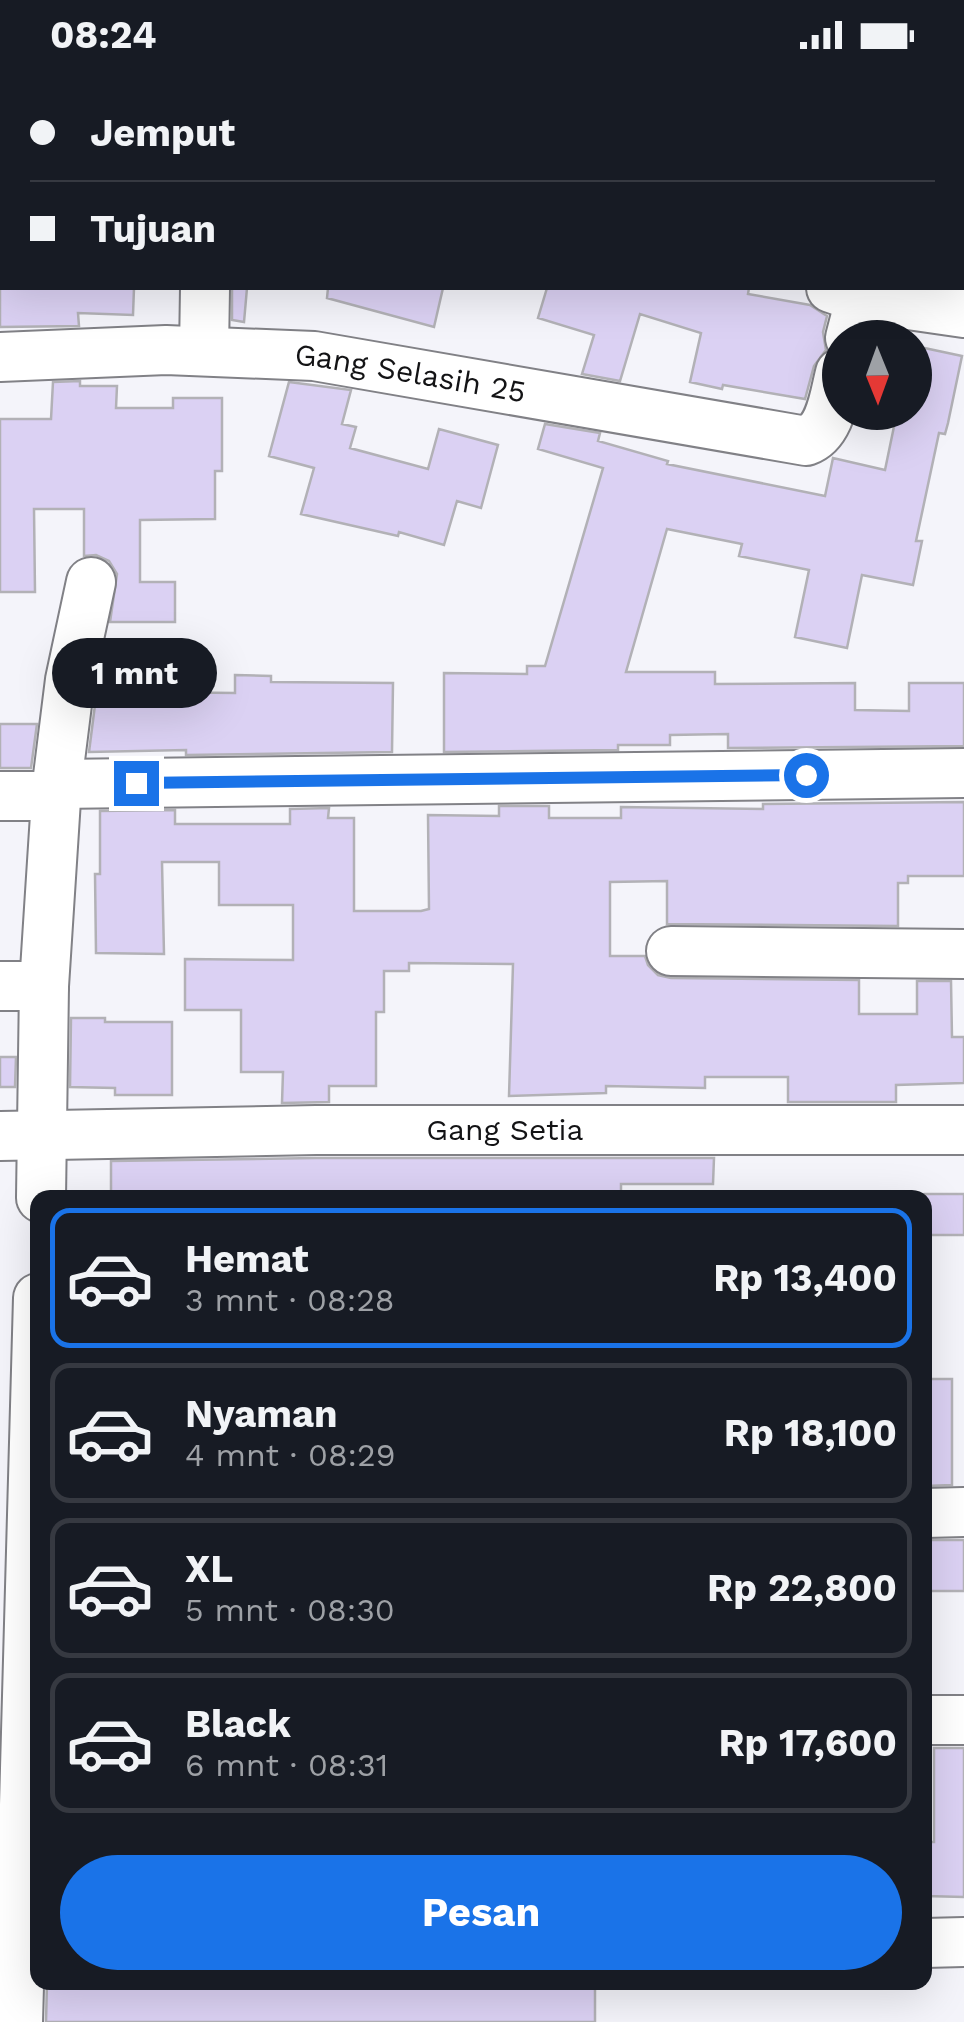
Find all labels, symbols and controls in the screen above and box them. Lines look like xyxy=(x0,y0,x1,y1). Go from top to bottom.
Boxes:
text: 08:24 xyxy=(50,13,157,57)
text: Jemput xyxy=(90,111,235,155)
text: Tujuan xyxy=(90,207,216,251)
north arrow xyxy=(822,320,932,430)
map controls xyxy=(822,320,932,430)
street label: Gang Selasih 25 xyxy=(294,337,529,409)
callout: 1 mnt xyxy=(54,638,218,708)
text: 1 mnt xyxy=(91,654,178,692)
route start xyxy=(784,753,829,798)
route end xyxy=(114,761,159,806)
street label: Gang Setia xyxy=(426,1112,584,1147)
icon: car xyxy=(65,1233,155,1323)
text: Hemat xyxy=(185,1237,309,1281)
text: Rp 13,400 xyxy=(713,1256,897,1300)
text: 3 mnt · 08:28 xyxy=(185,1281,395,1319)
icon: car xyxy=(65,1388,155,1478)
text: Nyaman xyxy=(185,1392,337,1436)
text: Rp 18,100 xyxy=(724,1411,897,1455)
text: 4 mnt · 08:29 xyxy=(185,1436,396,1474)
icon: car xyxy=(65,1543,155,1633)
text: XL xyxy=(185,1547,233,1591)
text: Rp 22,800 xyxy=(707,1566,897,1610)
text: 5 mnt · 08:30 xyxy=(185,1591,395,1629)
icon: car xyxy=(65,1698,155,1788)
text: Black xyxy=(185,1702,291,1746)
text: Rp 17,600 xyxy=(718,1721,897,1765)
text: 6 mnt · 08:31 xyxy=(185,1746,388,1784)
button: Pesan xyxy=(60,1855,902,1970)

